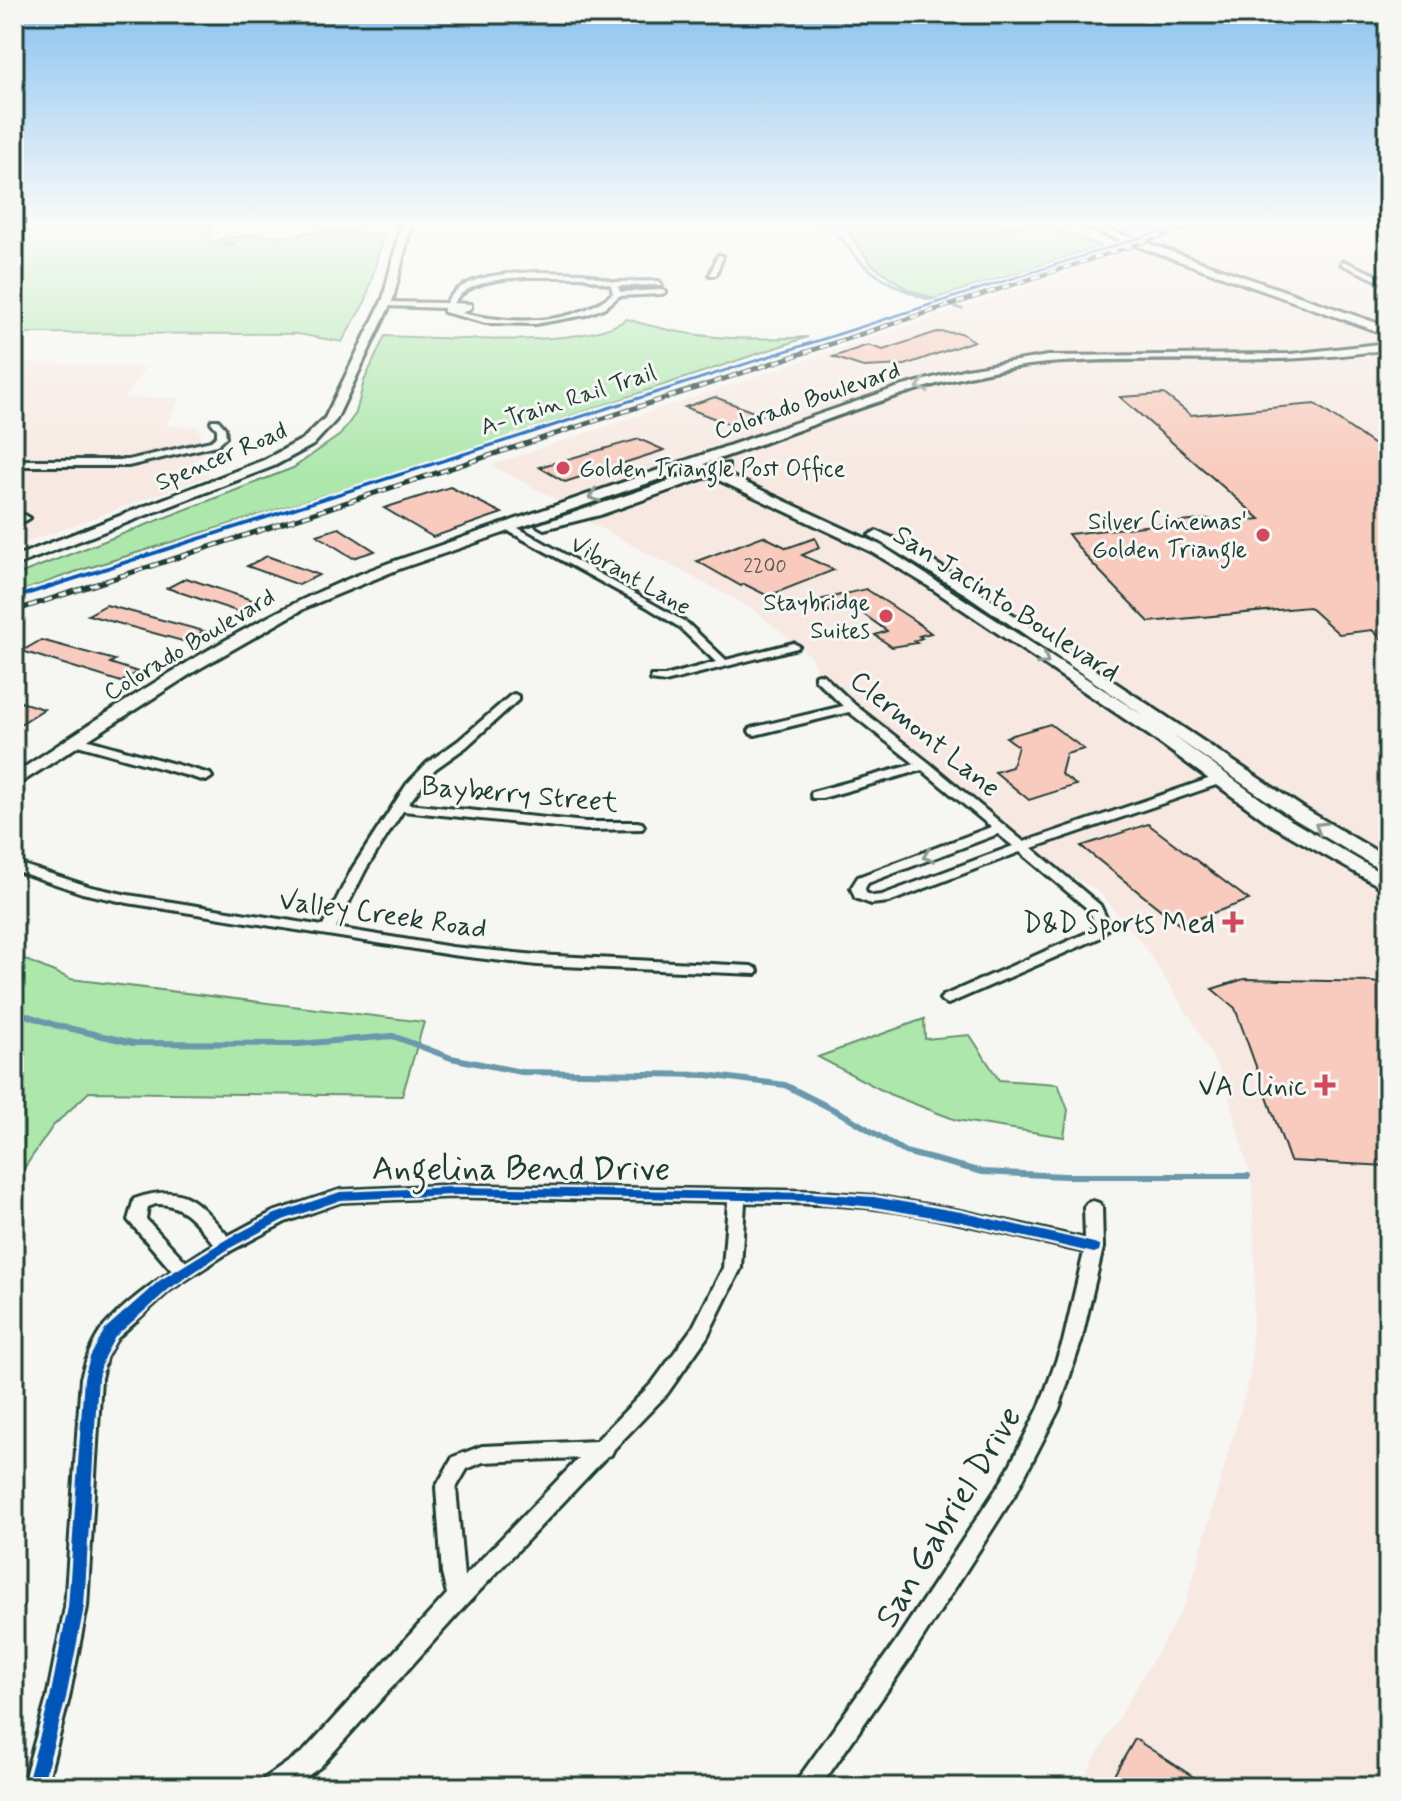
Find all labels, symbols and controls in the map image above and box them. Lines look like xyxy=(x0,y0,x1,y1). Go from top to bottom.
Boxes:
street label: Colorado Boulevard xyxy=(710,355,905,448)
street label: A-Train Rail Trail xyxy=(477,357,660,443)
one-way arrow xyxy=(916,377,930,393)
street label: Spencer Road xyxy=(151,416,292,499)
place label: Golden Triangle Post Office xyxy=(579,454,845,488)
marker: Golden Triangle Post Office xyxy=(554,459,572,477)
one-way arrow xyxy=(588,486,602,503)
place label: Silver Cinemas' Golden Triangle xyxy=(1088,507,1247,569)
street label: San Jacinto Boulevard xyxy=(885,517,1126,691)
marker: Silver Cinemas' Golden Triangle xyxy=(1254,526,1272,544)
street label: Vibrant Lane xyxy=(564,529,696,623)
house number: 2200 xyxy=(743,553,787,580)
street label: Colorado Boulevard xyxy=(98,582,281,709)
place label: Staybridge Suites xyxy=(763,588,870,647)
marker: Staybridge Suites xyxy=(877,607,895,625)
one-way arrow xyxy=(1036,650,1050,665)
street label: Clermont Lane xyxy=(841,663,1007,807)
street label: Bayberry Street xyxy=(420,768,620,823)
one-way arrow xyxy=(1314,821,1329,837)
one-way arrow xyxy=(922,846,936,862)
street label: Valley Creek Road xyxy=(277,883,489,948)
place label: D&D Sports Med xyxy=(1023,906,1215,943)
marker: D&D Sports Med xyxy=(1222,911,1244,933)
place label: VA Clinic xyxy=(1198,1069,1307,1106)
marker: VA Clinic xyxy=(1314,1074,1336,1096)
street label: Angelina Bend Drive xyxy=(372,1147,670,1195)
street label: San Gabriel Drive xyxy=(865,1398,1033,1636)

